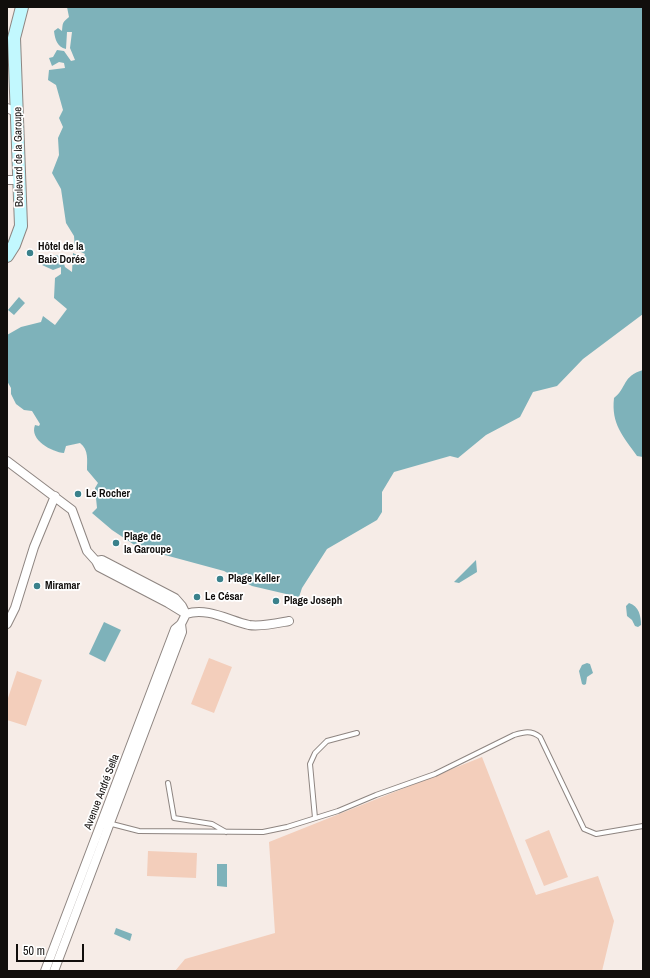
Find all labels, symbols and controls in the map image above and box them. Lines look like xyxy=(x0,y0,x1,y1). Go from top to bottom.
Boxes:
street label: Boulevard de la Garoupe xyxy=(12,107,26,207)
place label: Hôtel de la Baie Dorée xyxy=(38,240,85,266)
marker: Hôtel de la Baie Dorée xyxy=(25,248,35,258)
place label: Le Rocher xyxy=(86,487,130,501)
marker: Le Rocher xyxy=(73,489,83,499)
place label: Plage de la Garoupe xyxy=(124,530,171,556)
marker: Plage de la Garoupe xyxy=(111,538,121,548)
place label: Plage Keller xyxy=(228,572,280,586)
marker: Plage Keller xyxy=(215,574,225,584)
place label: Miramar xyxy=(45,579,80,593)
marker: Miramar xyxy=(32,581,42,591)
place label: Le César xyxy=(205,590,243,604)
marker: Le César xyxy=(192,592,202,602)
place label: Plage Joseph xyxy=(284,594,342,608)
marker: Plage Joseph xyxy=(271,596,281,606)
street label: Avenue André Sella xyxy=(82,752,122,832)
scale bar xyxy=(18,936,86,962)
text: 50 m xyxy=(23,943,45,959)

